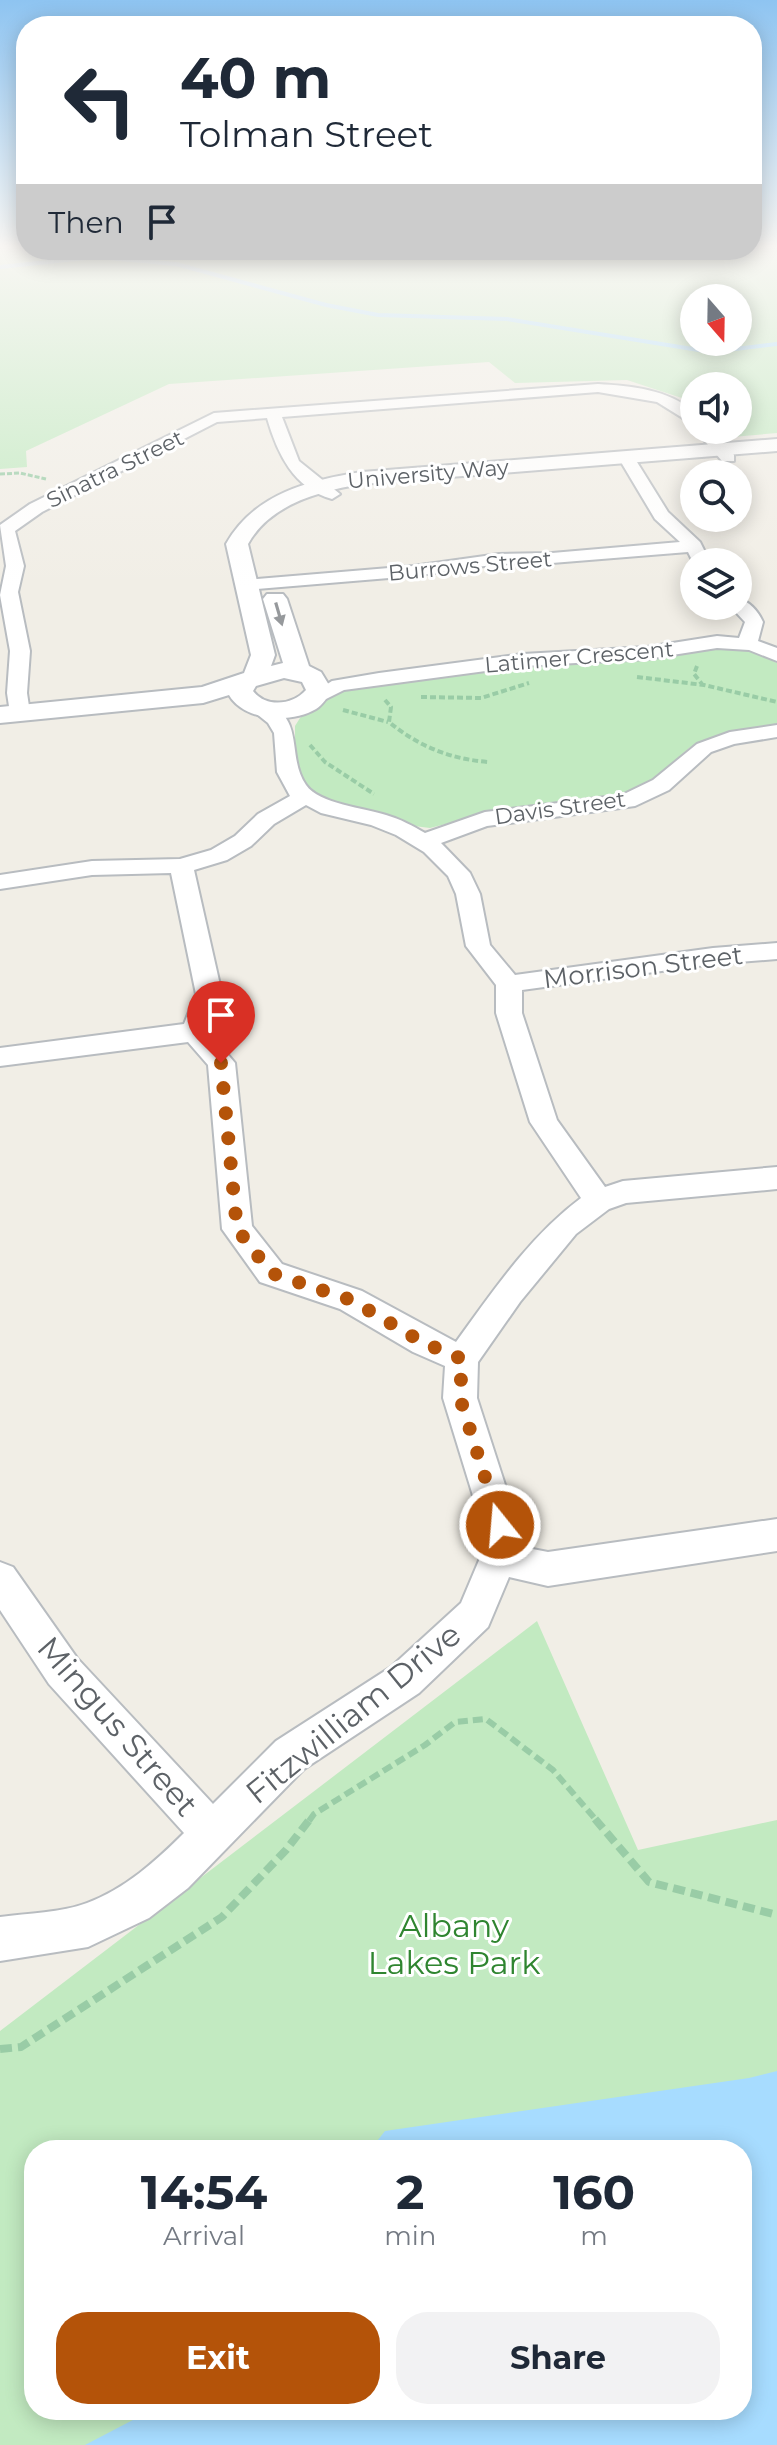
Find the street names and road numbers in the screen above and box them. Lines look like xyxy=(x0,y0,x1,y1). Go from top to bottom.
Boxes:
street label: Sinatra Street xyxy=(42,424,188,514)
street label: University Way xyxy=(346,453,510,495)
street label: Burrows Street xyxy=(387,545,553,587)
street label: Latimer Crescent xyxy=(483,635,675,679)
street label: Davis Street xyxy=(493,785,627,831)
street label: Morrison Street xyxy=(542,939,744,995)
street label: Fitzwilliam Drive xyxy=(238,1614,468,1812)
street label: Mingus Street xyxy=(29,1628,207,1824)

